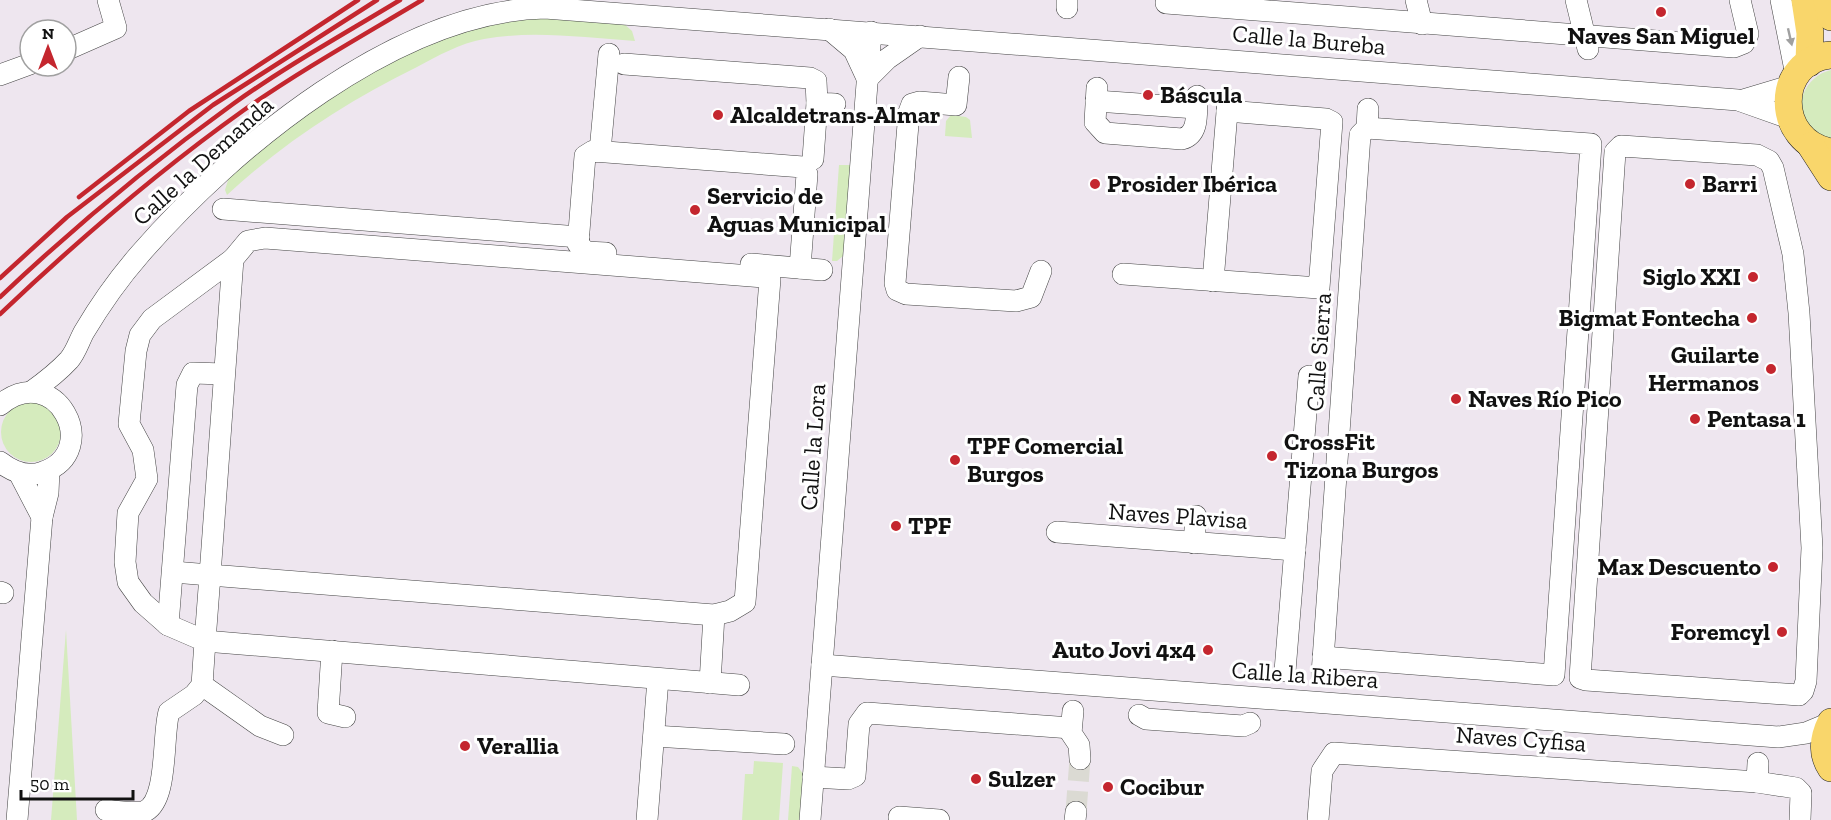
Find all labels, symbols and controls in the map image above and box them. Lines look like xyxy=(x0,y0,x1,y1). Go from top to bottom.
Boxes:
marker: Naves San Miguel xyxy=(1654,5,1668,19)
north arrow xyxy=(18,18,78,78)
street label: Calle la Bureba xyxy=(1231,18,1387,61)
place label: Naves San Miguel xyxy=(1567,21,1755,50)
text: N xyxy=(42,24,54,43)
one-way arrow xyxy=(1786,28,1795,47)
place label: Báscula xyxy=(1160,80,1242,109)
marker: Báscula xyxy=(1141,88,1155,102)
street label: Calle la Demanda xyxy=(126,90,279,231)
place label: Alcaldetrans-Almar xyxy=(730,100,941,129)
marker: Alcaldetrans-Almar xyxy=(711,108,725,122)
place label: Prosider Ibérica xyxy=(1107,169,1277,198)
place label: Barri xyxy=(1702,169,1757,198)
marker: Prosider Ibérica xyxy=(1088,177,1102,191)
marker: Barri xyxy=(1683,177,1697,191)
place label: Servicio de Aguas Municipal xyxy=(707,181,886,238)
marker: Servicio de Aguas Municipal xyxy=(688,203,702,217)
place label: Siglo XXI xyxy=(1643,262,1741,291)
marker: Siglo XXI xyxy=(1746,270,1760,284)
street label: Calle Sierra xyxy=(1300,291,1337,412)
place label: Bigmat Fontecha xyxy=(1559,303,1740,332)
marker: Bigmat Fontecha xyxy=(1745,311,1759,325)
place label: Guilarte Hermanos xyxy=(1648,340,1759,397)
marker: Guilarte Hermanos xyxy=(1764,362,1778,376)
street label: Calle la Lora xyxy=(794,382,831,511)
place label: Naves Río Pico xyxy=(1468,384,1622,413)
marker: Naves Río Pico xyxy=(1449,392,1463,406)
place label: Pentasa 1 xyxy=(1707,404,1806,433)
marker: Pentasa 1 xyxy=(1688,412,1702,426)
place label: CrossFit Tizona Burgos xyxy=(1284,427,1438,484)
place label: TPF Comercial Burgos xyxy=(967,431,1123,488)
marker: CrossFit Tizona Burgos xyxy=(1265,449,1279,463)
marker: TPF Comercial Burgos xyxy=(948,453,962,467)
street label: Naves Plavisa xyxy=(1107,496,1249,535)
place label: TPF xyxy=(908,511,952,540)
marker: TPF xyxy=(889,519,903,533)
place label: Max Descuento xyxy=(1597,552,1761,581)
marker: Max Descuento xyxy=(1766,560,1780,574)
place label: Foremcyl xyxy=(1671,617,1770,646)
marker: Foremcyl xyxy=(1775,625,1789,639)
place label: Auto Jovi 4x4 xyxy=(1052,635,1196,664)
marker: Auto Jovi 4x4 xyxy=(1201,643,1215,657)
street label: Calle la Ribera xyxy=(1231,655,1380,694)
street label: Naves Cyfisa xyxy=(1455,719,1588,758)
place label: Verallia xyxy=(477,731,559,760)
marker: Verallia xyxy=(458,739,472,753)
scale bar xyxy=(21,763,134,801)
place label: Sulzer xyxy=(988,764,1056,793)
marker: Sulzer xyxy=(969,772,983,786)
place label: Cocibur xyxy=(1120,772,1205,801)
text: 50 m xyxy=(30,773,70,795)
marker: Cocibur xyxy=(1101,780,1115,794)

